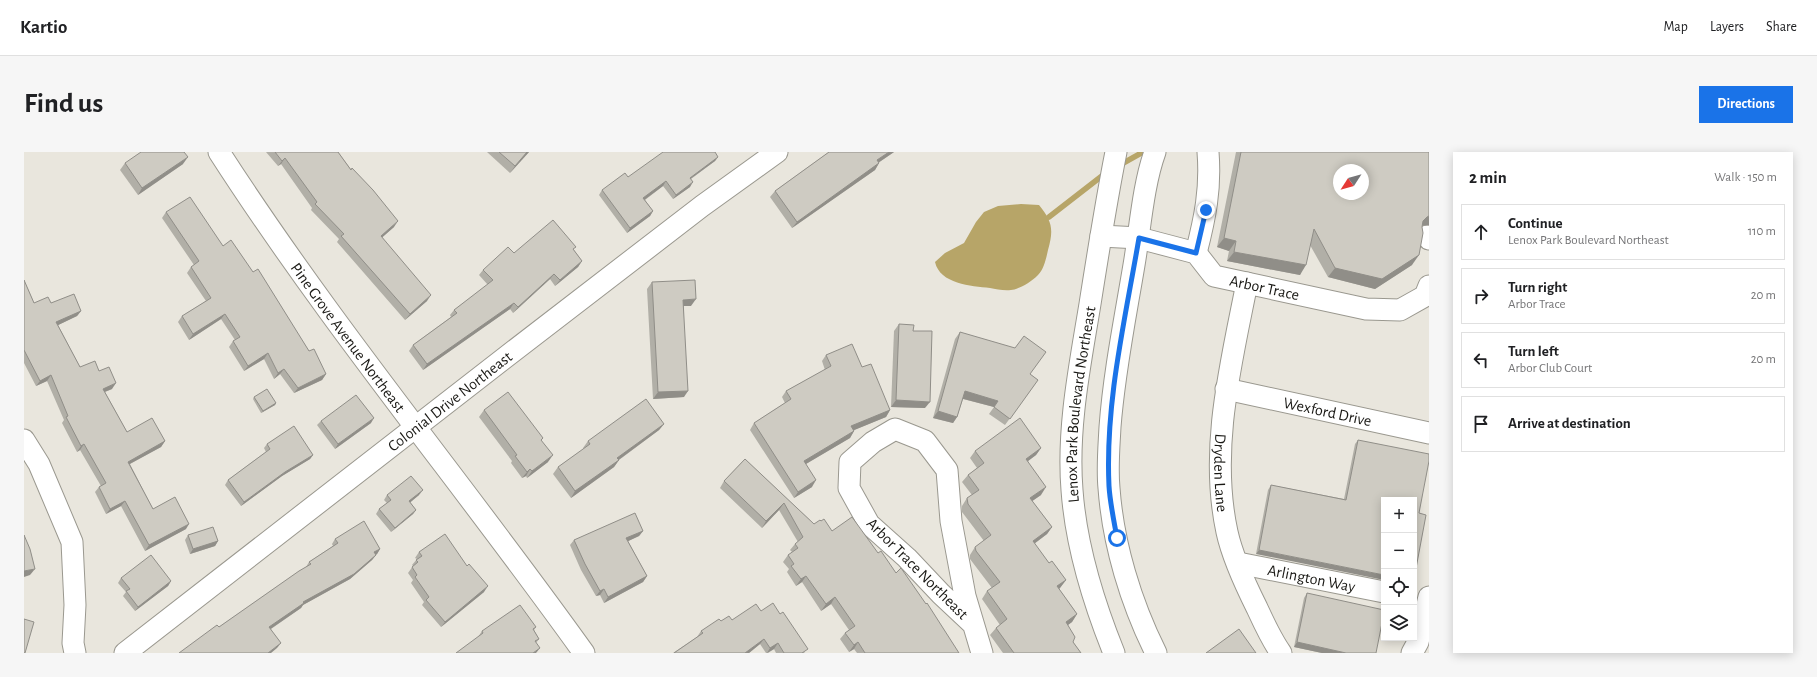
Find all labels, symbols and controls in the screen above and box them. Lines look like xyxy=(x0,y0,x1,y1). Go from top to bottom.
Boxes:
text: Kartio xyxy=(20,18,67,37)
text: Map xyxy=(1663,20,1688,34)
text: Layers xyxy=(1710,20,1744,34)
text: Share xyxy=(1766,20,1797,34)
button: Directions xyxy=(1699,86,1793,123)
text: Find us xyxy=(24,90,103,118)
north arrow xyxy=(1333,164,1369,200)
text: 2 min xyxy=(1469,169,1507,186)
text: Walk · 150 m xyxy=(1714,171,1777,184)
route end xyxy=(1197,201,1215,219)
text: Continue xyxy=(1508,216,1563,231)
icon: ahead xyxy=(1470,221,1492,243)
text: 110 m xyxy=(1748,225,1776,238)
text: Lenox Park Boulevard Northeast xyxy=(1508,234,1669,247)
street label: Pine Grove Avenue Northeast xyxy=(288,260,408,415)
street label: Arbor Trace xyxy=(1228,273,1301,303)
text: Turn right xyxy=(1508,280,1567,295)
icon: right xyxy=(1470,285,1492,307)
text: 20 m xyxy=(1751,289,1776,302)
text: Arbor Trace xyxy=(1508,298,1565,311)
street label: Lenox Park Boulevard Northeast xyxy=(1064,305,1099,504)
text: Turn left xyxy=(1508,344,1559,359)
street label: Colonial Drive Northeast xyxy=(385,349,515,455)
icon: left xyxy=(1470,349,1492,371)
text: 20 m xyxy=(1751,353,1776,366)
text: Arbor Club Court xyxy=(1508,362,1592,375)
street label: Wexford Drive xyxy=(1282,395,1373,429)
icon: arrive xyxy=(1470,413,1492,435)
text: Arrive at destination xyxy=(1508,416,1631,431)
street label: Dryden Lane xyxy=(1210,433,1230,513)
map controls xyxy=(1381,497,1417,641)
button: + xyxy=(1381,497,1417,533)
street label: Arbor Trace Northeast xyxy=(864,515,971,622)
route start xyxy=(1108,529,1126,547)
button: − xyxy=(1381,533,1417,569)
street label: Arlington Way xyxy=(1266,562,1357,596)
button: locate xyxy=(1381,569,1417,605)
button: layers xyxy=(1381,605,1417,641)

